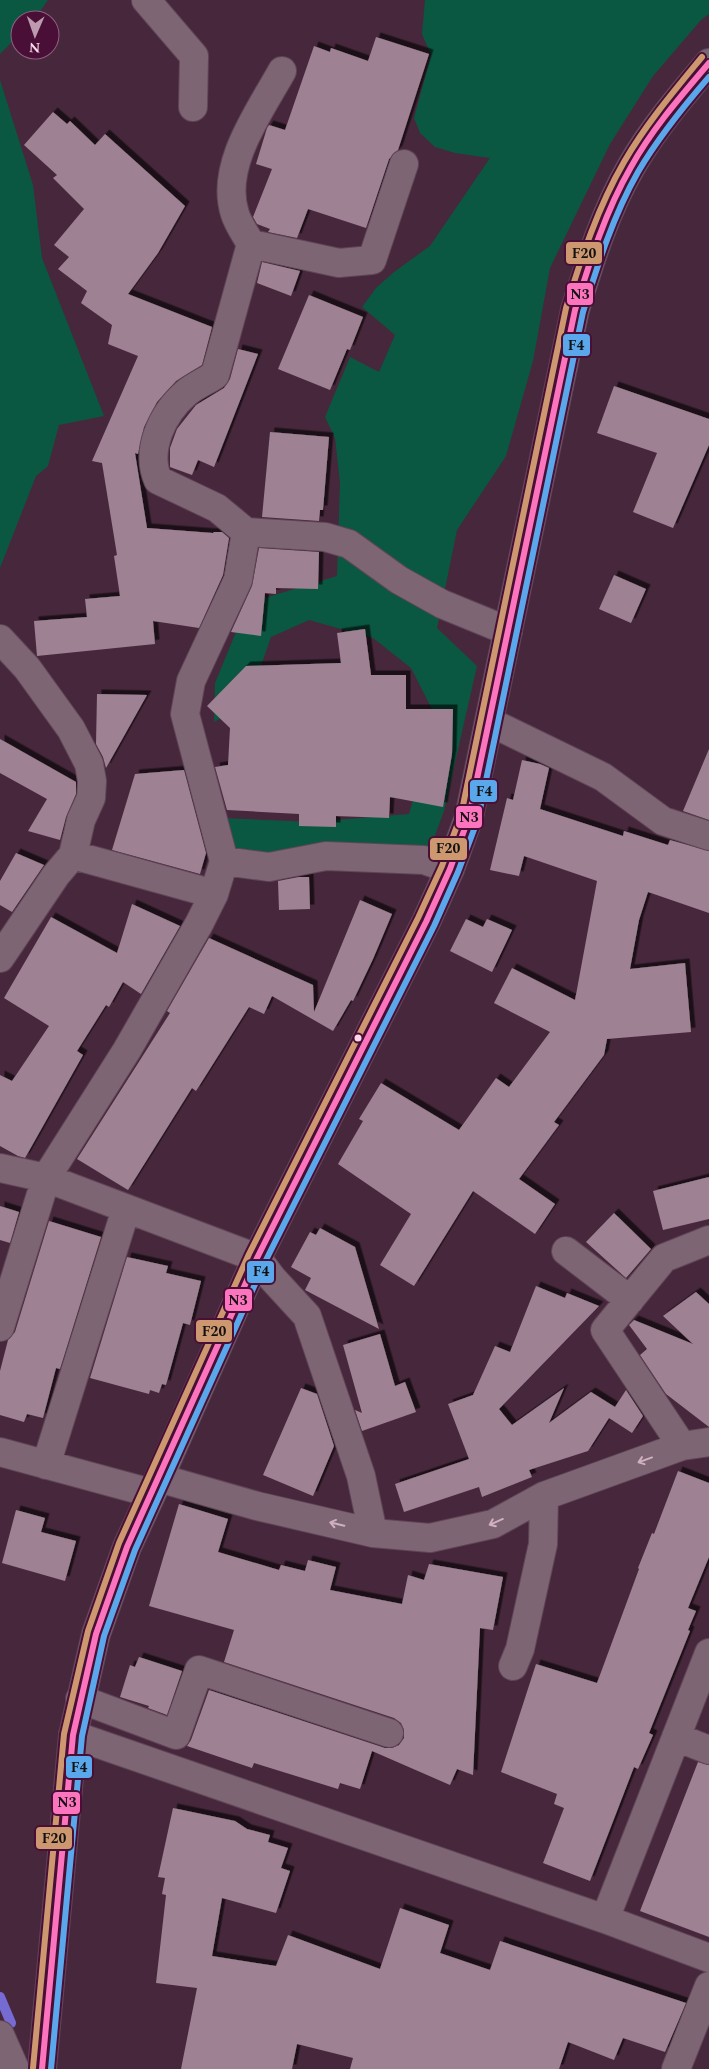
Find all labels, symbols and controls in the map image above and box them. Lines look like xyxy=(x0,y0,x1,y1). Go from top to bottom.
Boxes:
north arrow xyxy=(10,10,60,60)
text: N xyxy=(28,37,41,58)
line badge: F20 xyxy=(565,241,603,265)
text: F20 xyxy=(572,243,596,264)
line badge: N3 xyxy=(566,282,594,306)
text: N3 xyxy=(570,284,590,305)
line badge: F4 xyxy=(562,333,591,357)
text: F4 xyxy=(568,335,584,356)
line badge: F4 xyxy=(469,779,498,803)
text: F4 xyxy=(476,781,492,802)
line badge: N3 xyxy=(455,805,483,829)
text: N3 xyxy=(459,807,479,828)
line badge: F20 xyxy=(429,837,468,861)
text: F20 xyxy=(436,838,460,859)
unlabelled marker xyxy=(353,1033,363,1043)
line badge: F4 xyxy=(246,1260,275,1284)
text: F4 xyxy=(253,1261,269,1282)
line badge: N3 xyxy=(224,1288,253,1312)
text: N3 xyxy=(228,1290,248,1311)
line badge: F20 xyxy=(195,1319,233,1343)
text: F20 xyxy=(202,1321,226,1342)
one-way arrow xyxy=(638,1456,654,1465)
one-way arrow xyxy=(489,1517,504,1527)
one-way arrow xyxy=(329,1519,345,1528)
line badge: F4 xyxy=(65,1755,93,1779)
text: F4 xyxy=(71,1757,87,1778)
line badge: N3 xyxy=(52,1791,81,1815)
text: N3 xyxy=(57,1792,77,1813)
line badge: F20 xyxy=(35,1826,73,1850)
text: F20 xyxy=(42,1828,66,1849)

